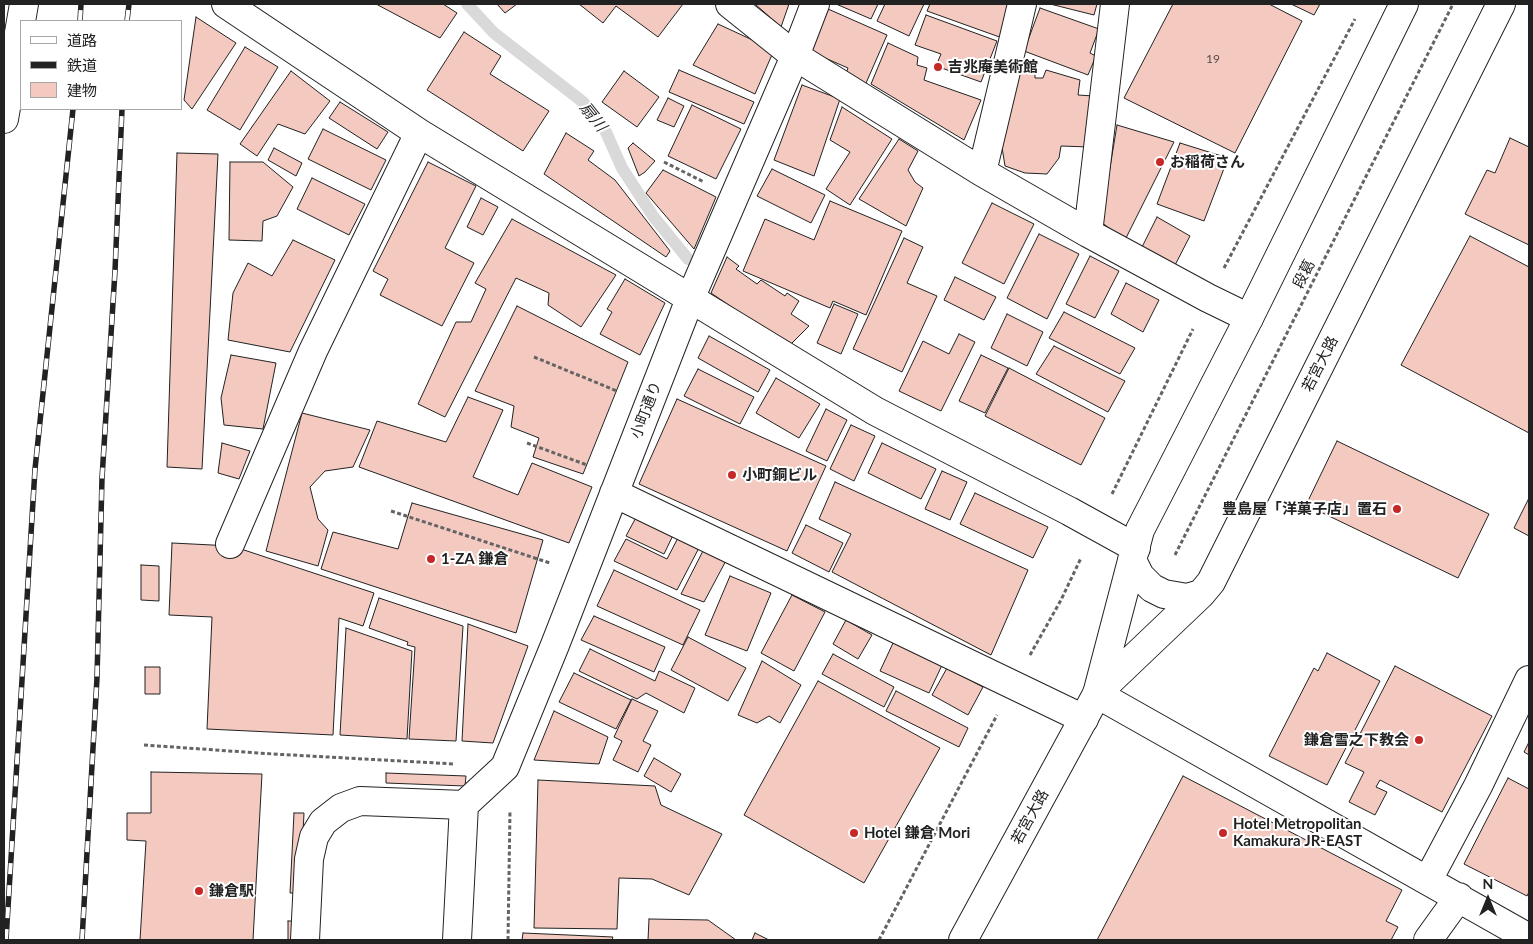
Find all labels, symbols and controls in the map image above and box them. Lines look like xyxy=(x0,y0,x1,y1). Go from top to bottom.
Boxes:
legend xyxy=(20,20,182,110)
text: 道路 xyxy=(67,31,97,49)
house number: 19 xyxy=(1206,52,1220,66)
text: 鉄道 xyxy=(67,56,97,74)
place label: 吉兆庵美術館 xyxy=(948,58,1038,76)
marker: 吉兆庵美術館 xyxy=(932,61,944,73)
text: 建物 xyxy=(67,81,97,99)
water label: 扇川 xyxy=(575,99,611,135)
place label: お稲荷さん xyxy=(1170,153,1245,171)
marker: お稲荷さん xyxy=(1154,156,1166,168)
street label: 段葛 xyxy=(1289,257,1319,291)
street label: 若宮大路 xyxy=(1298,333,1342,395)
street label: 小町通り xyxy=(627,379,665,441)
place label: 小町銅ビル xyxy=(742,466,817,484)
marker: 小町銅ビル xyxy=(726,469,738,481)
place label: 豊島屋「洋菓子店」置石 xyxy=(1222,500,1387,518)
marker: 豊島屋「洋菓子店」置石 xyxy=(1391,503,1403,515)
place label: 1-ZA 鎌倉 xyxy=(441,550,508,568)
marker: 1-ZA 鎌倉 xyxy=(425,553,437,565)
place label: 鎌倉雪之下教会 xyxy=(1304,731,1409,749)
marker: 鎌倉雪之下教会 xyxy=(1413,734,1425,746)
street label: 若宮大路 xyxy=(1008,786,1052,848)
place label: Hotel Metropolitan Kamakura JR-EAST xyxy=(1233,815,1362,850)
place label: Hotel 鎌倉 Mori xyxy=(864,824,970,842)
marker: Hotel 鎌倉 Mori xyxy=(848,827,860,839)
marker: Hotel Metropolitan Kamakura JR-EAST xyxy=(1217,827,1229,839)
north arrow xyxy=(1463,874,1513,924)
text: N xyxy=(1483,875,1493,892)
place label: 鎌倉駅 xyxy=(209,882,254,900)
marker: 鎌倉駅 xyxy=(193,885,205,897)

